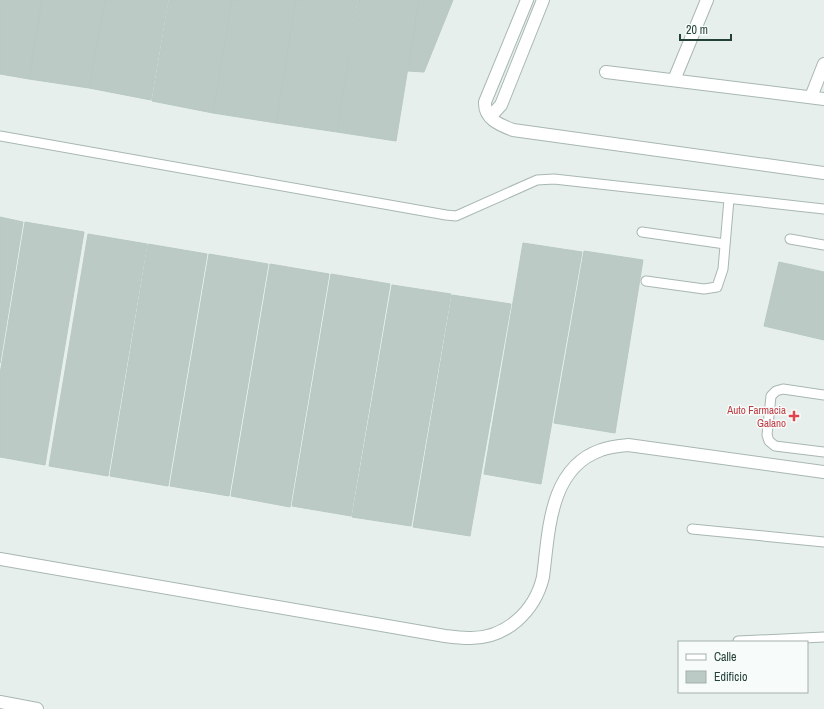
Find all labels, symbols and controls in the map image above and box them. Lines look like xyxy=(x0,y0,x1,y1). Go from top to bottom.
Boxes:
scale bar xyxy=(680,16,731,42)
text: 20 m xyxy=(686,22,708,38)
place label: Auto Farmacia Galano xyxy=(726,403,786,430)
marker: Auto Farmacia Galano xyxy=(789,411,799,421)
legend xyxy=(678,641,808,693)
text: Calle xyxy=(714,649,736,665)
text: Edificio xyxy=(714,669,747,685)

